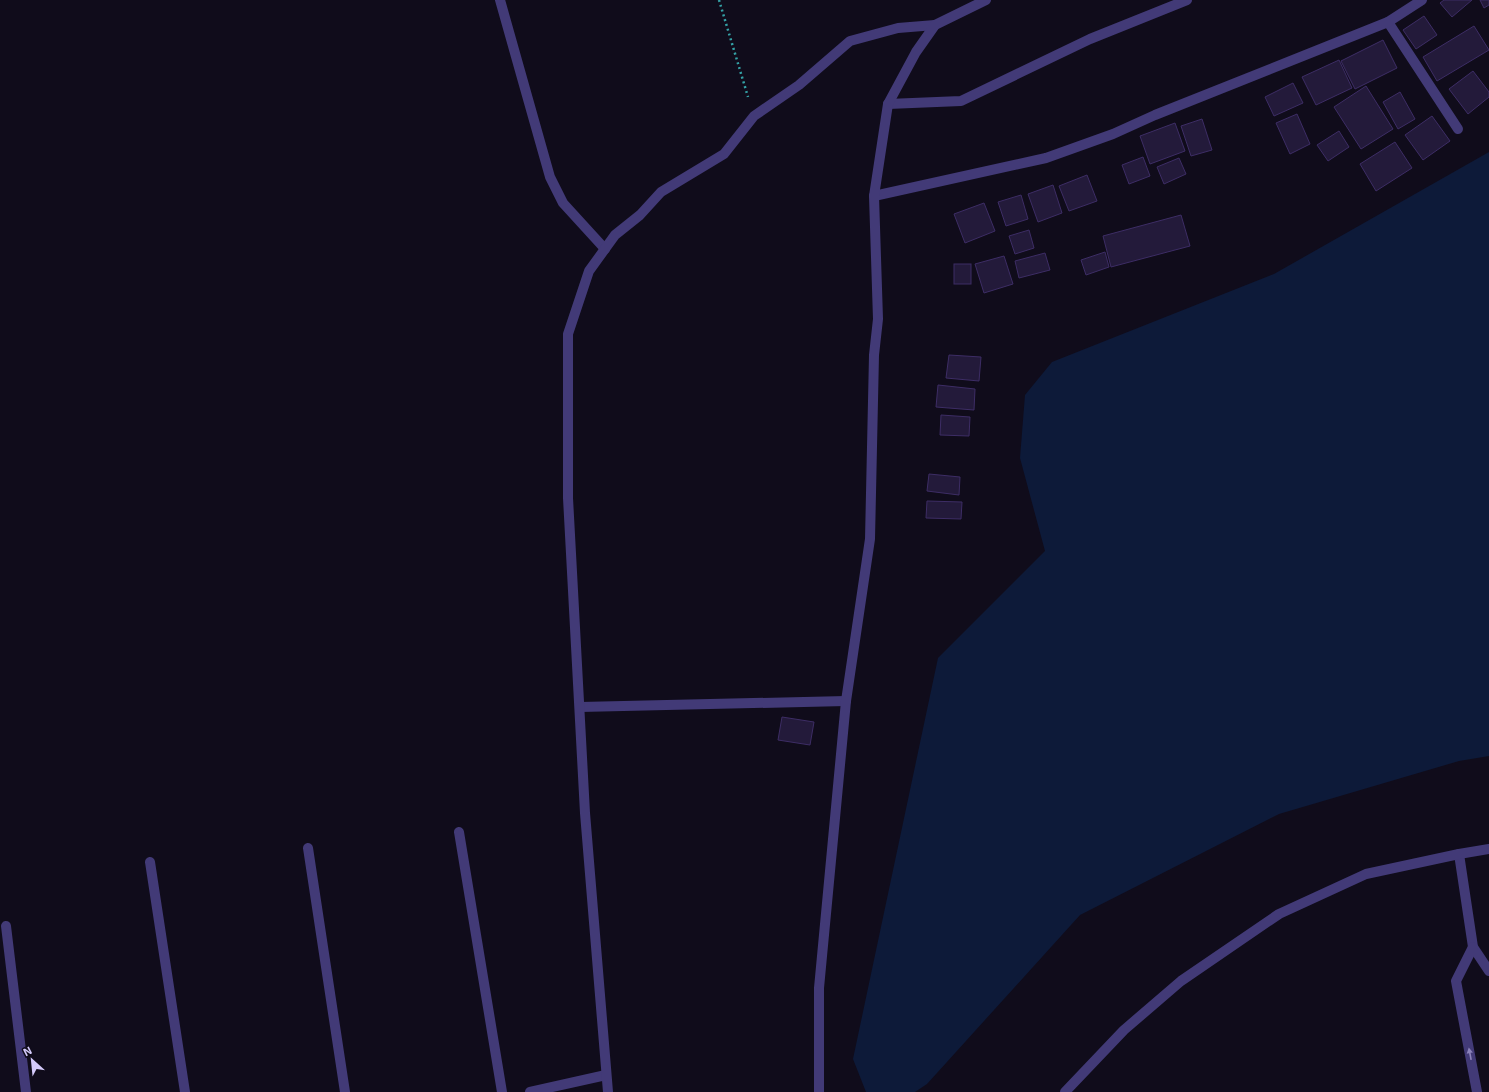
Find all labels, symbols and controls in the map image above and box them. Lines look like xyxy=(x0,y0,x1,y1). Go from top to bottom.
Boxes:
north arrow xyxy=(12,1040,52,1080)
text: N xyxy=(21,1043,34,1058)
one-way arrow xyxy=(1466,1048,1472,1060)

